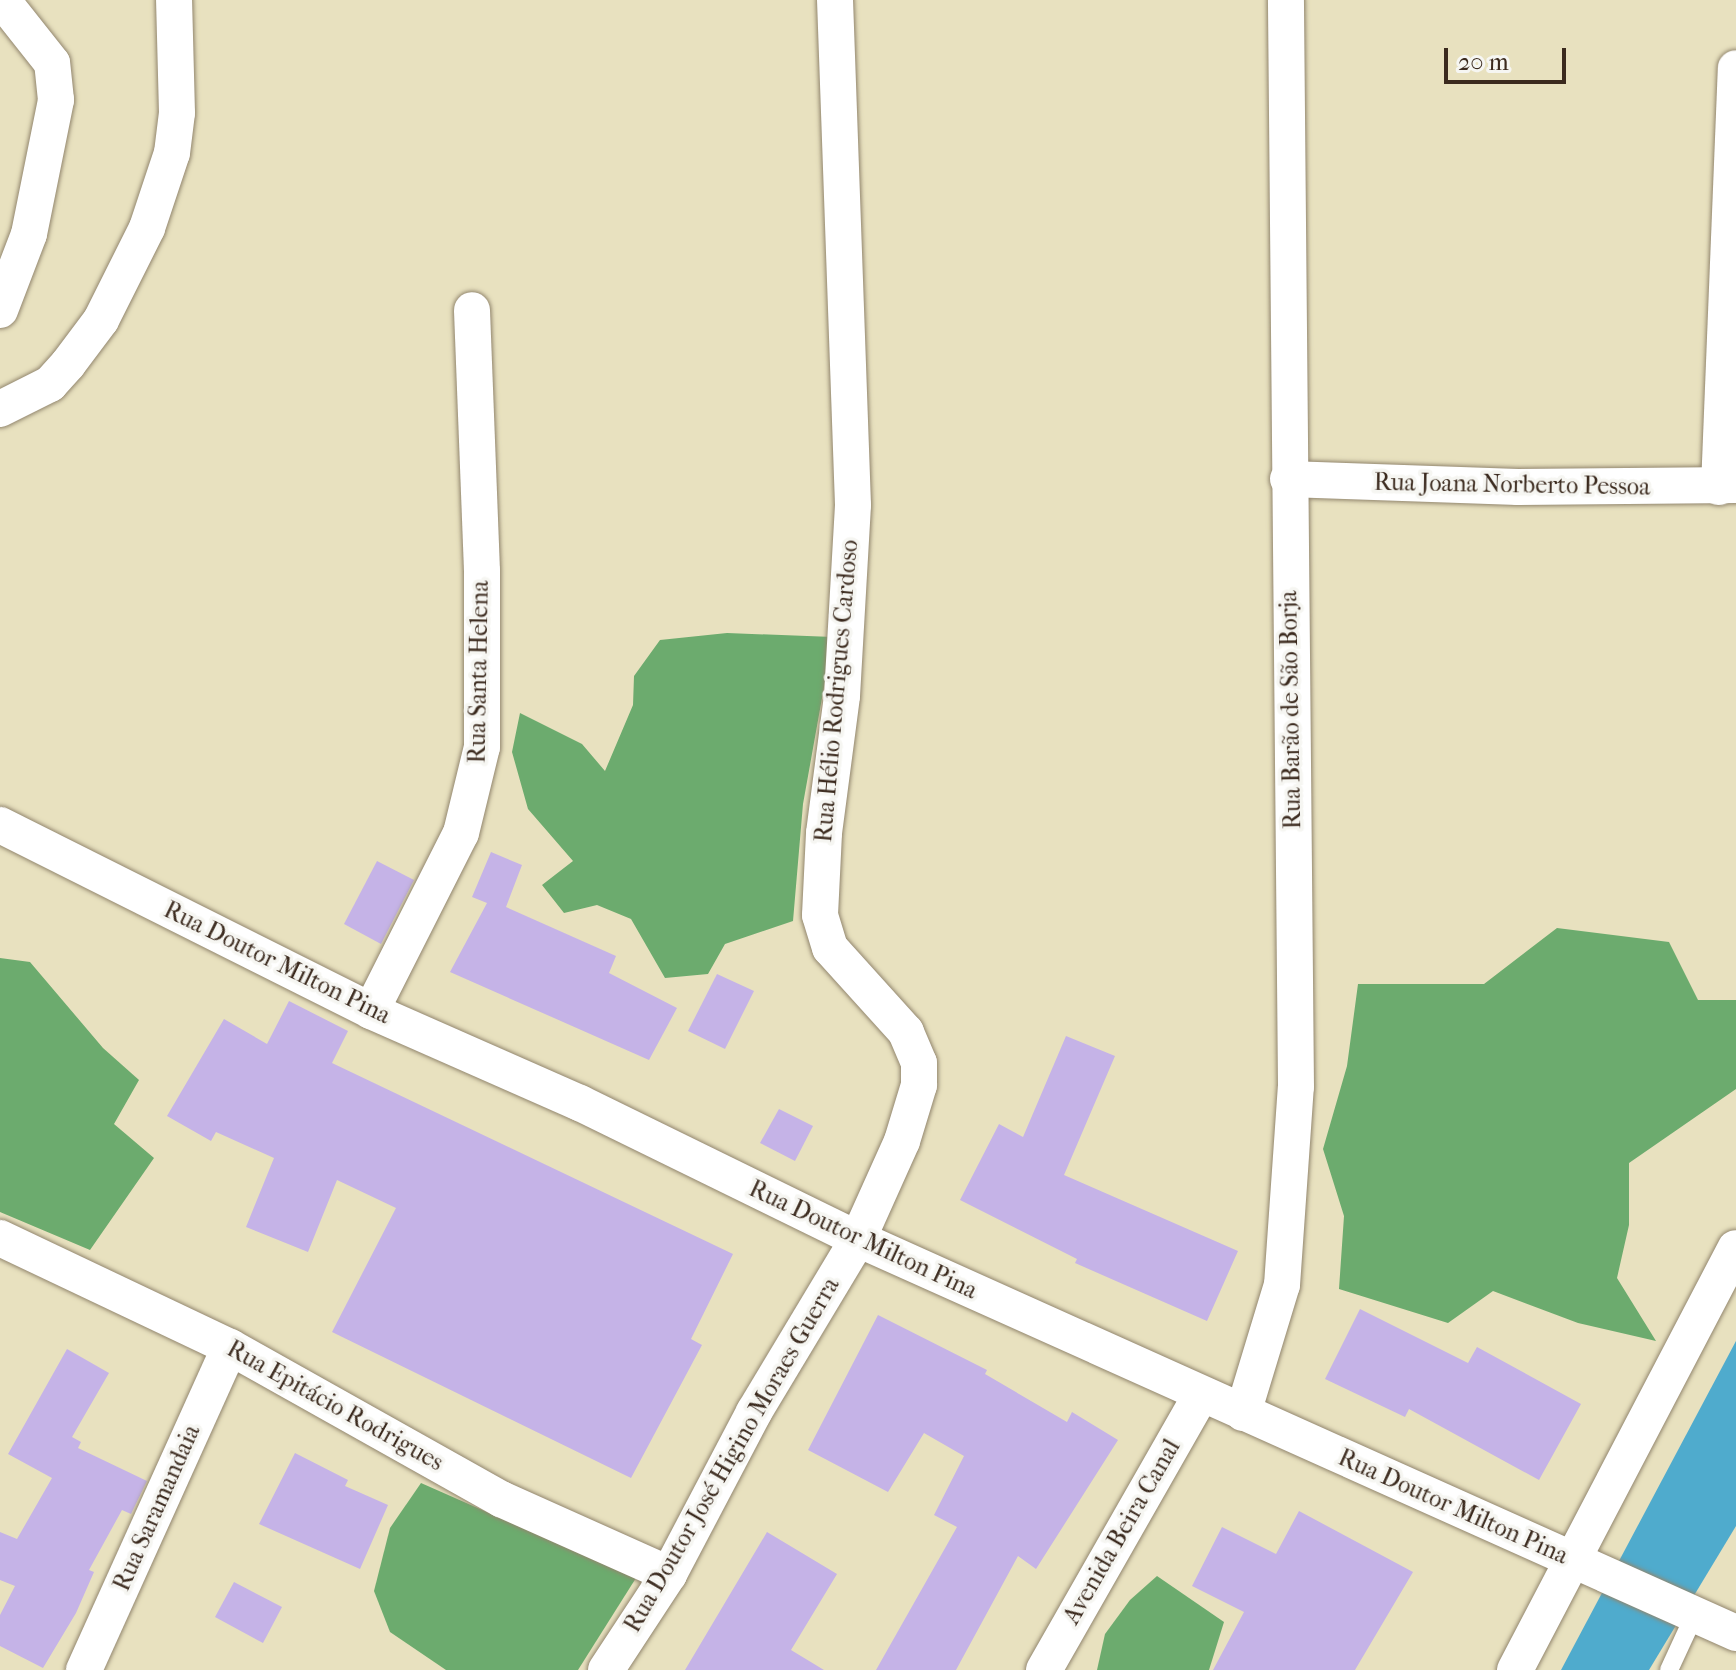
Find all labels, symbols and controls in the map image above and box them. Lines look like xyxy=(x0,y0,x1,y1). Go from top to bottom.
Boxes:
scale bar xyxy=(1448,32,1570,82)
text: 20 m xyxy=(1458,48,1509,76)
street label: Rua Joana Norberto Pessoa xyxy=(1374,468,1650,502)
street label: Rua Hélio Rodrigues Cardoso xyxy=(809,538,865,844)
street label: Rua Santa Helena xyxy=(463,580,495,764)
street label: Rua Barão de São Borja xyxy=(1275,591,1307,829)
street label: Rua Doutor Milton Pina xyxy=(159,896,395,1030)
street label: Rua Doutor Milton Pina xyxy=(744,1174,982,1306)
street label: Rua Doutor José Higino Moraes Guerra xyxy=(618,1272,846,1638)
street label: Rua Epitácio Rodrigues xyxy=(222,1335,448,1477)
street label: Rua Saramandaia xyxy=(107,1420,207,1596)
street label: Avenida Beira Canal xyxy=(1057,1434,1187,1630)
street label: Rua Doutor Milton Pina xyxy=(1334,1443,1572,1571)

